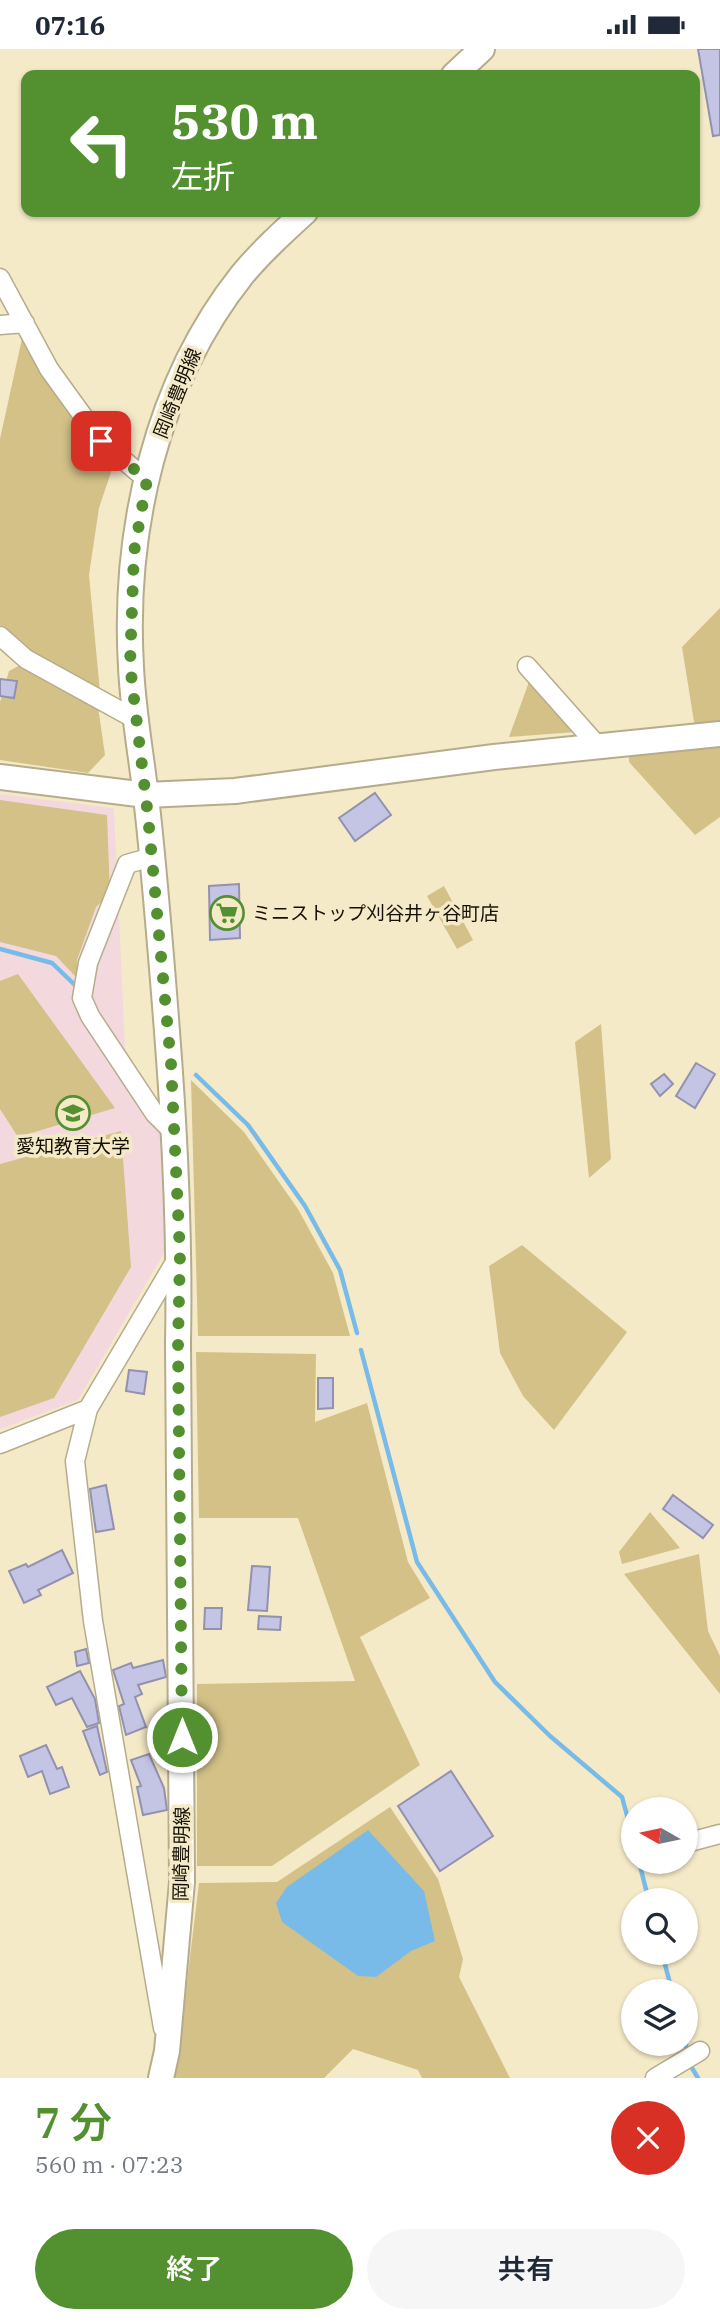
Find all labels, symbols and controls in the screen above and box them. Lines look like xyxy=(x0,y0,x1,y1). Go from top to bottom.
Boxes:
text: 07:16 xyxy=(35,8,105,42)
text: 530 m xyxy=(171,89,318,152)
icon: left xyxy=(56,98,147,189)
text: 左折 xyxy=(171,155,235,197)
street label: 岡崎豊明線 xyxy=(148,344,206,442)
pin xyxy=(71,411,131,471)
icon: arrive xyxy=(82,422,120,460)
supermarket icon: ミニストップ刈谷井ヶ谷町店 xyxy=(208,894,246,932)
place label: ミニストップ刈谷井ヶ谷町店 xyxy=(252,901,499,925)
school or university icon: 愛知教育大学 xyxy=(54,1094,92,1132)
place label: 愛知教育大学 xyxy=(16,1134,130,1158)
position arrow xyxy=(145,1700,219,1774)
north arrow xyxy=(621,1797,698,1874)
map controls xyxy=(621,1797,698,2056)
street label: 岡崎豊明線 xyxy=(168,1806,194,1902)
button: search xyxy=(621,1888,698,1965)
button: layers xyxy=(621,1979,698,2056)
text: 7 分 xyxy=(35,2095,112,2150)
button: close xyxy=(611,2101,685,2175)
text: 560 m · 07:23 xyxy=(35,2149,184,2179)
button: 終了 xyxy=(35,2229,353,2309)
button: 共有 xyxy=(367,2229,685,2309)

